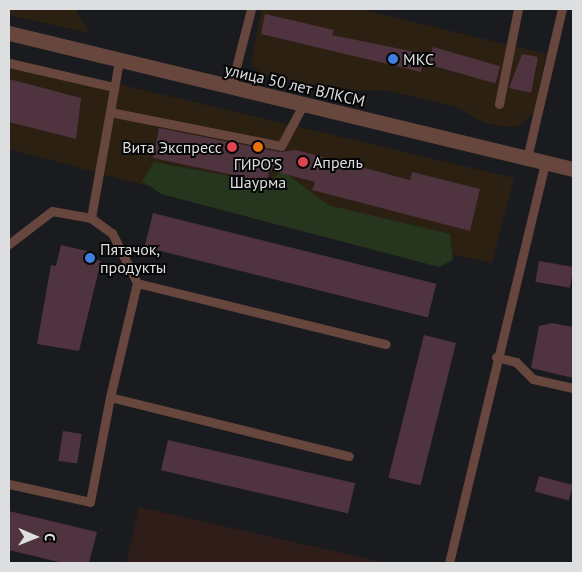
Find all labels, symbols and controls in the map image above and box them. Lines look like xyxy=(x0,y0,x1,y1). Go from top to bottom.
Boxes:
place label: МКС xyxy=(403,49,434,69)
marker: МКС xyxy=(387,53,399,65)
street label: улица 50 лет ВЛКСМ xyxy=(223,59,367,111)
place label: Вита Экспресс xyxy=(122,137,222,157)
marker: Вита Экспресс xyxy=(226,141,238,153)
marker: ГИРО’S Шаурма xyxy=(252,141,264,153)
place label: Апрель xyxy=(313,152,363,172)
place label: ГИРО’S Шаурма xyxy=(230,154,286,192)
marker: Апрель xyxy=(297,156,309,168)
place label: Пятачок, продукты xyxy=(100,239,166,277)
marker: Пятачок, продукты xyxy=(84,252,96,264)
north arrow xyxy=(10,512,60,562)
text: С xyxy=(41,533,59,541)

